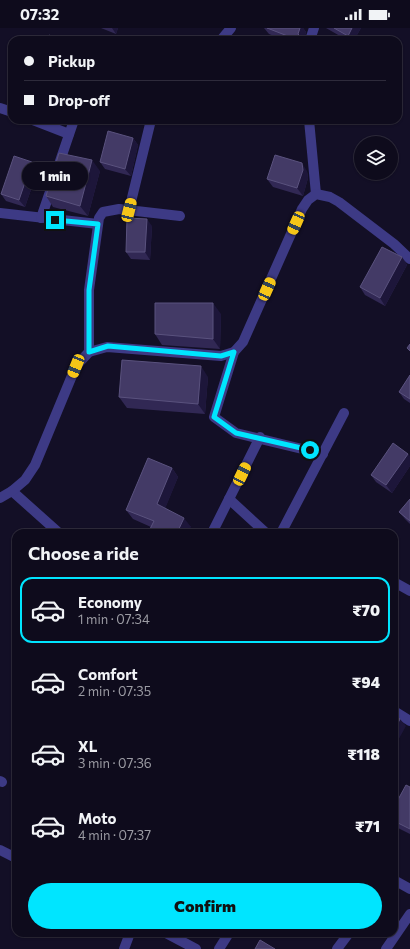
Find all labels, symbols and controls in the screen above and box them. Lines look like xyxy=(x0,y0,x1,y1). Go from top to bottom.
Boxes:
text: 07:32 xyxy=(20,5,59,23)
text: Pickup xyxy=(48,52,95,70)
text: Drop-off xyxy=(48,91,110,109)
map controls xyxy=(354,136,398,180)
button: layers xyxy=(354,136,398,180)
callout: 1 min xyxy=(22,162,88,190)
text: 1 min xyxy=(39,168,71,184)
car xyxy=(120,197,138,223)
car xyxy=(286,210,306,236)
route end xyxy=(46,211,64,229)
car xyxy=(257,276,277,302)
car xyxy=(66,353,86,379)
route start xyxy=(301,441,319,459)
car xyxy=(231,461,253,487)
text: Choose a ride xyxy=(28,542,139,564)
icon: car xyxy=(30,592,66,628)
text: Economy xyxy=(78,593,142,611)
text: ₹70 xyxy=(352,601,380,619)
text: 1 min · 07:34 xyxy=(78,611,150,627)
icon: car xyxy=(30,664,66,700)
text: Comfort xyxy=(78,665,138,683)
text: ₹94 xyxy=(352,673,380,691)
text: 2 min · 07:35 xyxy=(78,683,151,699)
icon: car xyxy=(30,736,66,772)
text: XL xyxy=(78,737,97,755)
text: ₹118 xyxy=(347,745,380,763)
text: 3 min · 07:36 xyxy=(78,755,152,771)
icon: car xyxy=(30,808,66,844)
text: Moto xyxy=(78,809,117,827)
text: ₹71 xyxy=(355,817,380,835)
text: 4 min · 07:37 xyxy=(78,827,151,843)
button: Confirm xyxy=(28,883,382,929)

